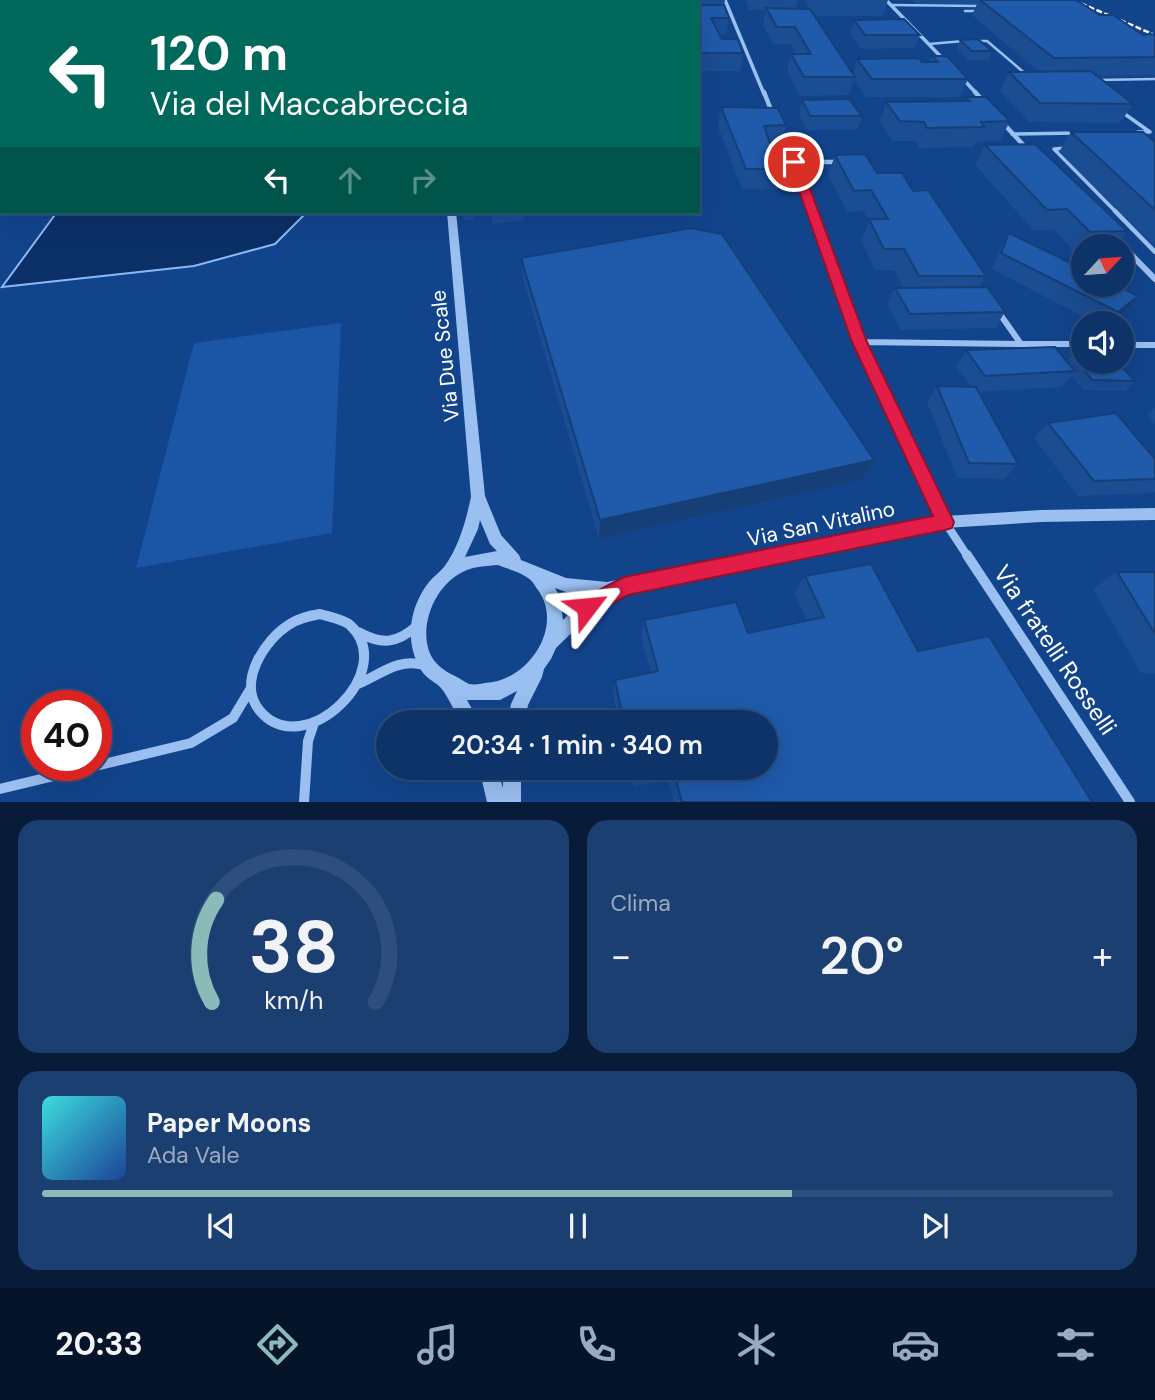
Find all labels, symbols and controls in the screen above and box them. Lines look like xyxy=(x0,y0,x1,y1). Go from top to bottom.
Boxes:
text: 120 m xyxy=(150,21,288,85)
icon: left xyxy=(35,28,126,119)
text: Via del Maccabreccia xyxy=(150,83,468,125)
pin xyxy=(764,132,824,192)
icon: arrive xyxy=(775,143,813,181)
icon: left xyxy=(258,161,296,199)
icon: ahead xyxy=(331,161,369,199)
icon: right xyxy=(404,161,442,199)
north arrow xyxy=(1071,234,1134,298)
map controls xyxy=(1071,234,1134,374)
street label: Via Due Scale xyxy=(424,289,466,423)
button: sound xyxy=(1071,311,1134,374)
street label: Via San Vitalino xyxy=(745,495,897,553)
street label: Via fratelli Rosselli xyxy=(987,559,1124,741)
position arrow xyxy=(550,570,624,644)
speed limit sign: 40 xyxy=(21,690,112,781)
text: 20:34 · 1 min · 340 m xyxy=(451,728,703,762)
text: Clima xyxy=(611,888,671,918)
text: 38 xyxy=(248,901,338,996)
text: 20° xyxy=(819,922,904,990)
text: − xyxy=(611,931,631,981)
text: + xyxy=(1092,931,1113,981)
text: km/h xyxy=(264,984,323,1017)
text: Paper Moons xyxy=(147,1106,311,1140)
text: Ada Vale xyxy=(147,1140,240,1170)
icon: previous xyxy=(202,1207,240,1245)
icon: pause xyxy=(559,1207,597,1245)
icon: next xyxy=(916,1207,954,1245)
icon: directions xyxy=(253,1320,302,1369)
icon: music xyxy=(413,1320,462,1369)
icon: phone xyxy=(572,1320,621,1369)
icon: climate xyxy=(732,1320,781,1369)
icon: car xyxy=(891,1320,940,1369)
icon: filters xyxy=(1051,1320,1100,1369)
text: 20:33 xyxy=(55,1323,143,1365)

